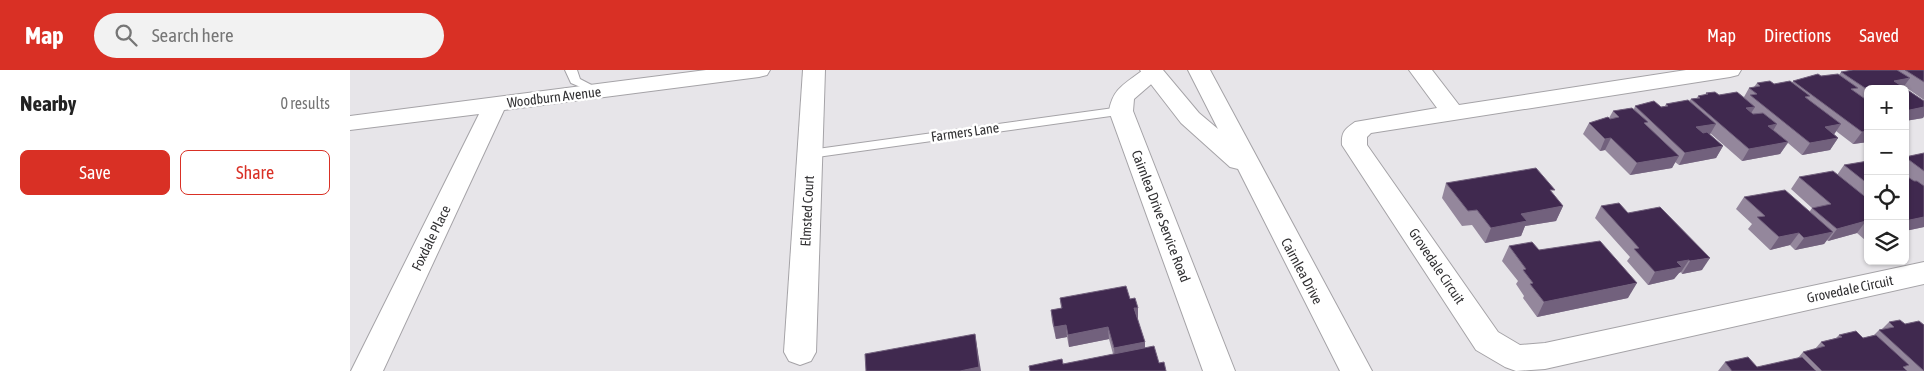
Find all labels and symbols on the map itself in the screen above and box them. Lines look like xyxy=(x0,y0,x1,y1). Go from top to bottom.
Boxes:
street label: Woodburn Avenue xyxy=(506,83,602,111)
street label: Farmers Lane xyxy=(930,119,1000,145)
street label: Cairnlea Drive Service Road xyxy=(1128,148,1194,284)
street label: Elmsted Court xyxy=(797,175,817,247)
street label: Foxdale Place xyxy=(408,203,454,273)
street label: Grovedale Circuit xyxy=(1406,225,1468,307)
street label: Cairnlea Drive xyxy=(1278,235,1326,307)
street label: Grovedale Circuit xyxy=(1805,272,1895,306)

